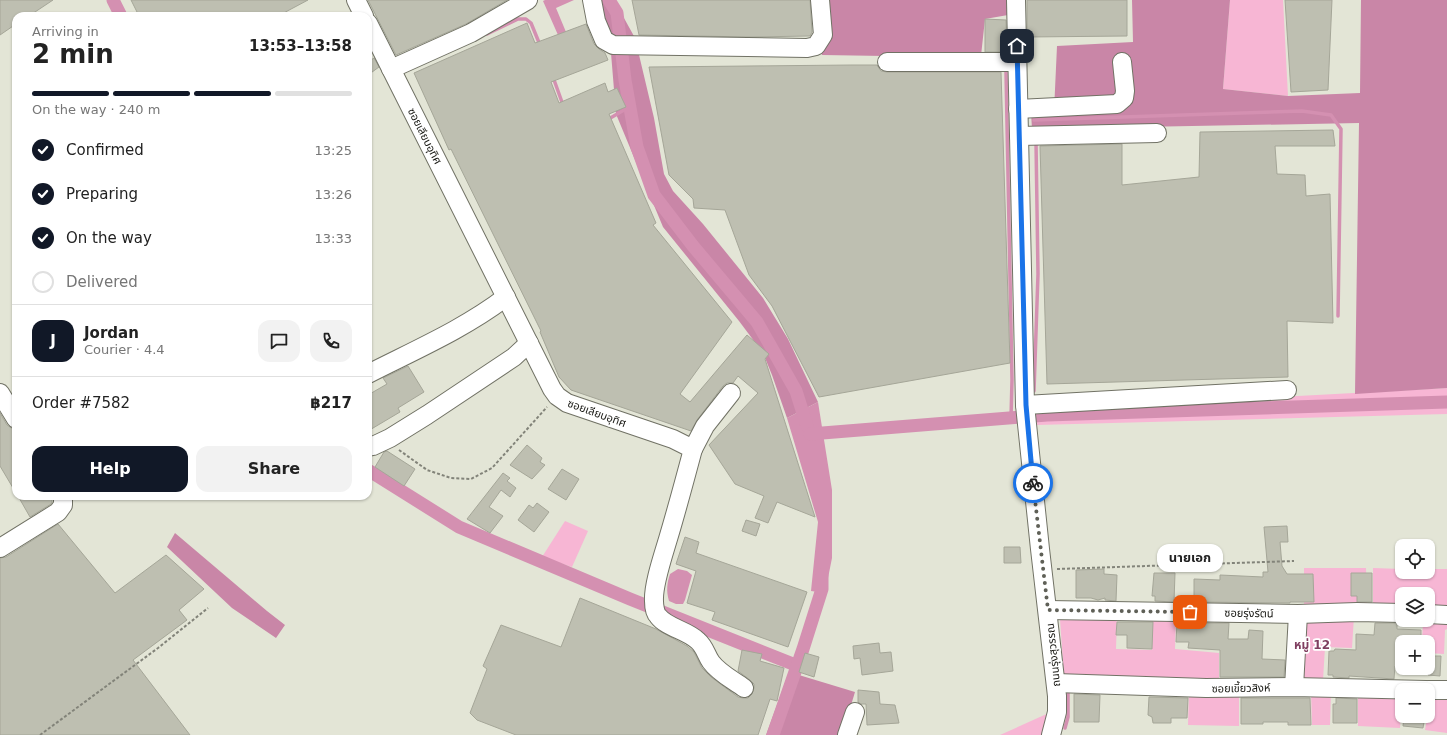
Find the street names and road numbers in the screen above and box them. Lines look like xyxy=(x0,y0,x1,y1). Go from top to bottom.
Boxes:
street label: ซอยเลียบอุทิศ xyxy=(405,106,444,167)
street label: ซอยเลียบอุทิศ xyxy=(566,397,628,430)
street label: ซอยรุ่งรัตน์ xyxy=(1224,607,1274,620)
street label: ถนนรุ่งสุวรรณ xyxy=(1044,623,1063,687)
street label: ซอยเขี้ยวสิงห์ xyxy=(1212,679,1271,696)

